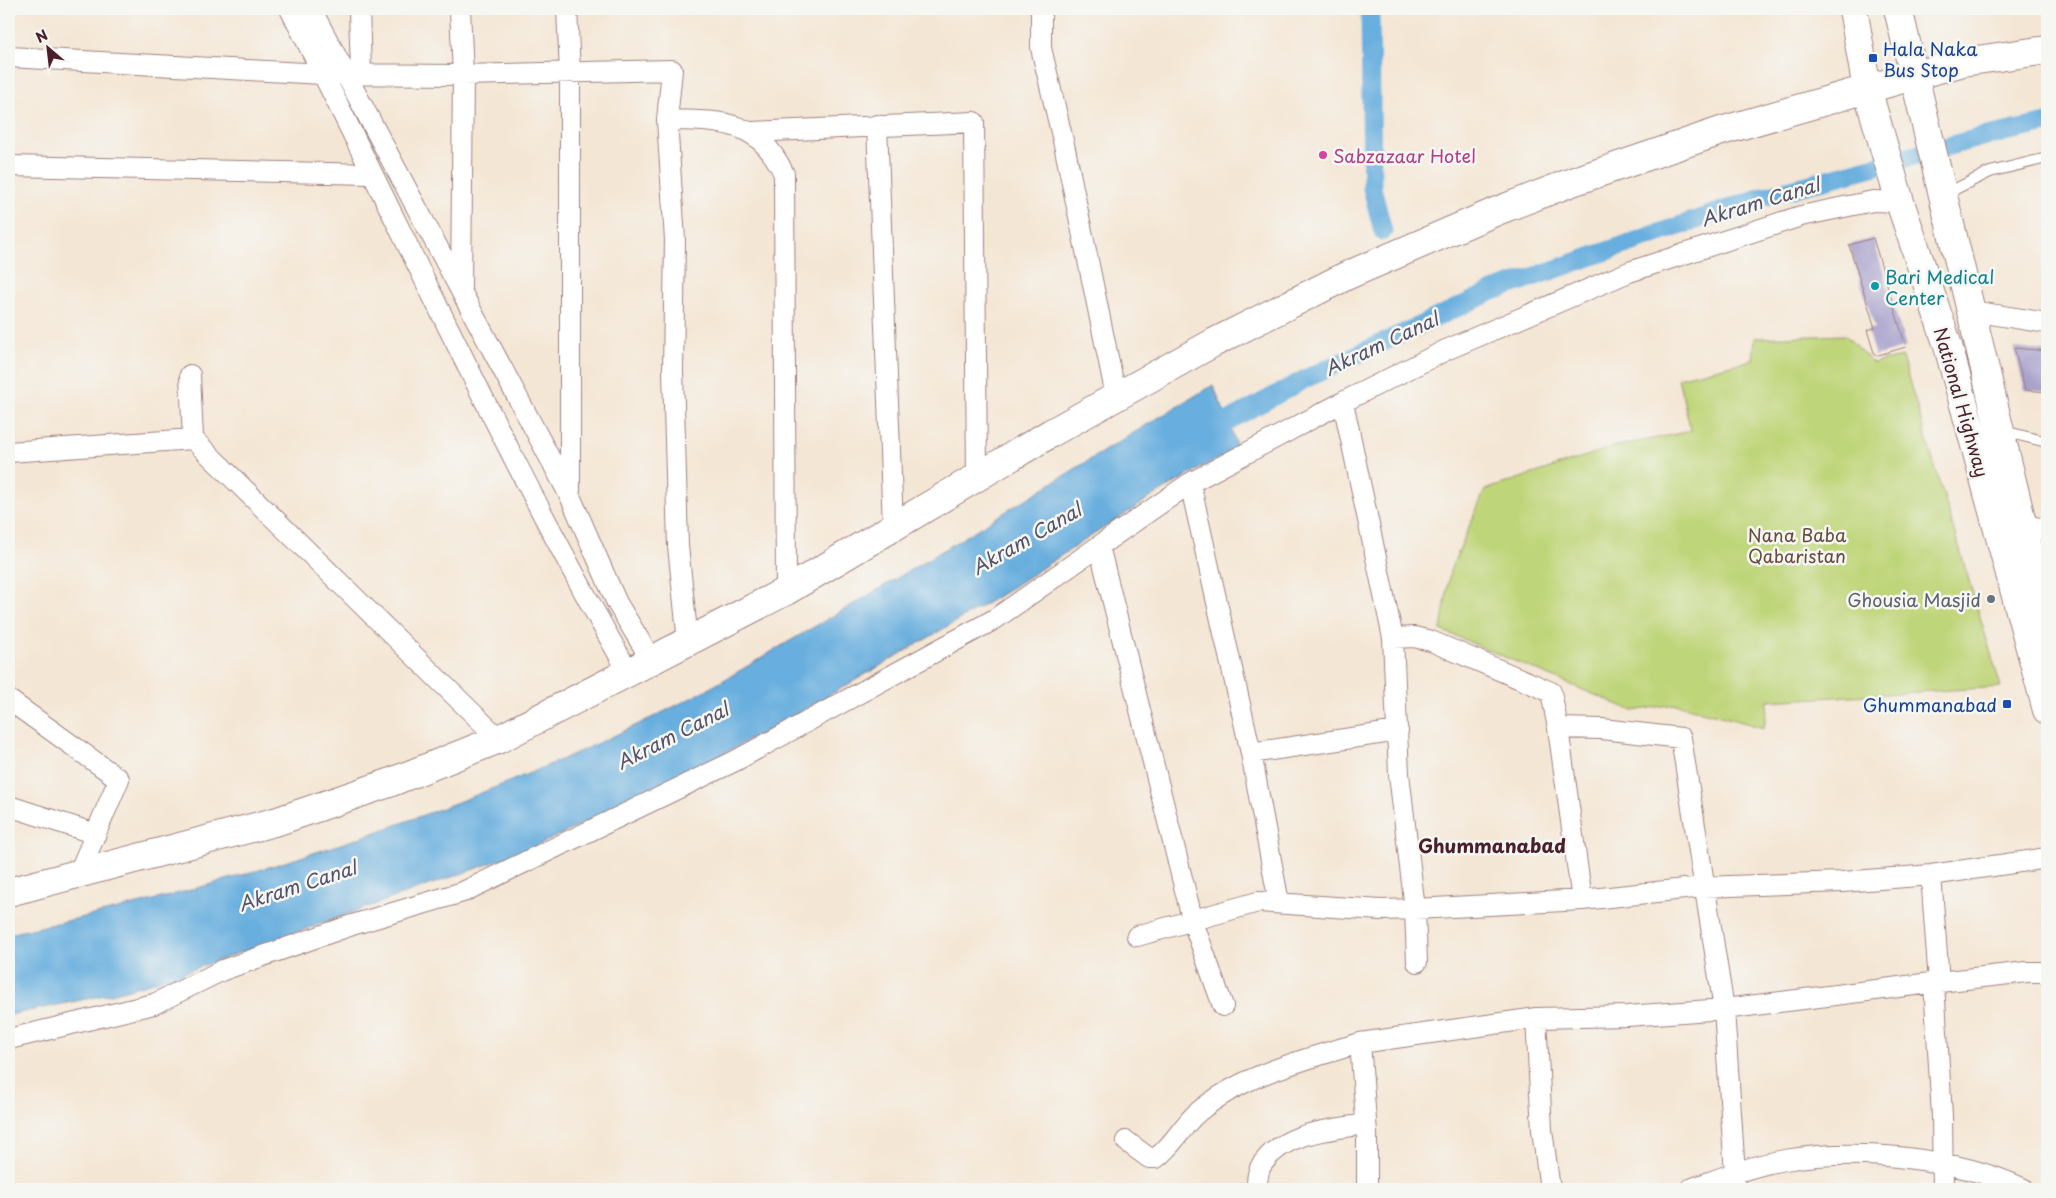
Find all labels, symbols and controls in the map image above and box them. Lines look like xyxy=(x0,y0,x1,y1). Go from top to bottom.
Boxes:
north arrow xyxy=(22,22,72,72)
text: N xyxy=(32,24,51,48)
place label: Hala Naka Bus Stop xyxy=(1883,35,1978,83)
marker: Hala Naka Bus Stop xyxy=(1867,52,1879,64)
place label: Sabzazaar Hotel xyxy=(1333,142,1476,169)
marker: Sabzazaar Hotel xyxy=(1317,149,1329,161)
water label: Akram Canal xyxy=(1697,169,1825,232)
place label: Bari Medical Center xyxy=(1885,263,1994,311)
marker: Bari Medical Center xyxy=(1869,280,1881,292)
water label: Akram Canal xyxy=(1320,303,1445,382)
street label: National Highway xyxy=(1928,324,1996,480)
water label: Akram Canal xyxy=(966,494,1088,581)
park label: Nana Baba Qabaristan xyxy=(1748,521,1847,569)
place label: Ghousia Masjid xyxy=(1847,586,1981,613)
marker: Ghousia Masjid xyxy=(1985,593,1997,605)
place label: Ghummanabad xyxy=(1863,691,1997,718)
water label: Akram Canal xyxy=(611,693,735,775)
marker: Ghummanabad xyxy=(2001,698,2013,710)
district label: Ghummanabad xyxy=(1418,831,1566,859)
water label: Akram Canal xyxy=(234,852,362,917)

